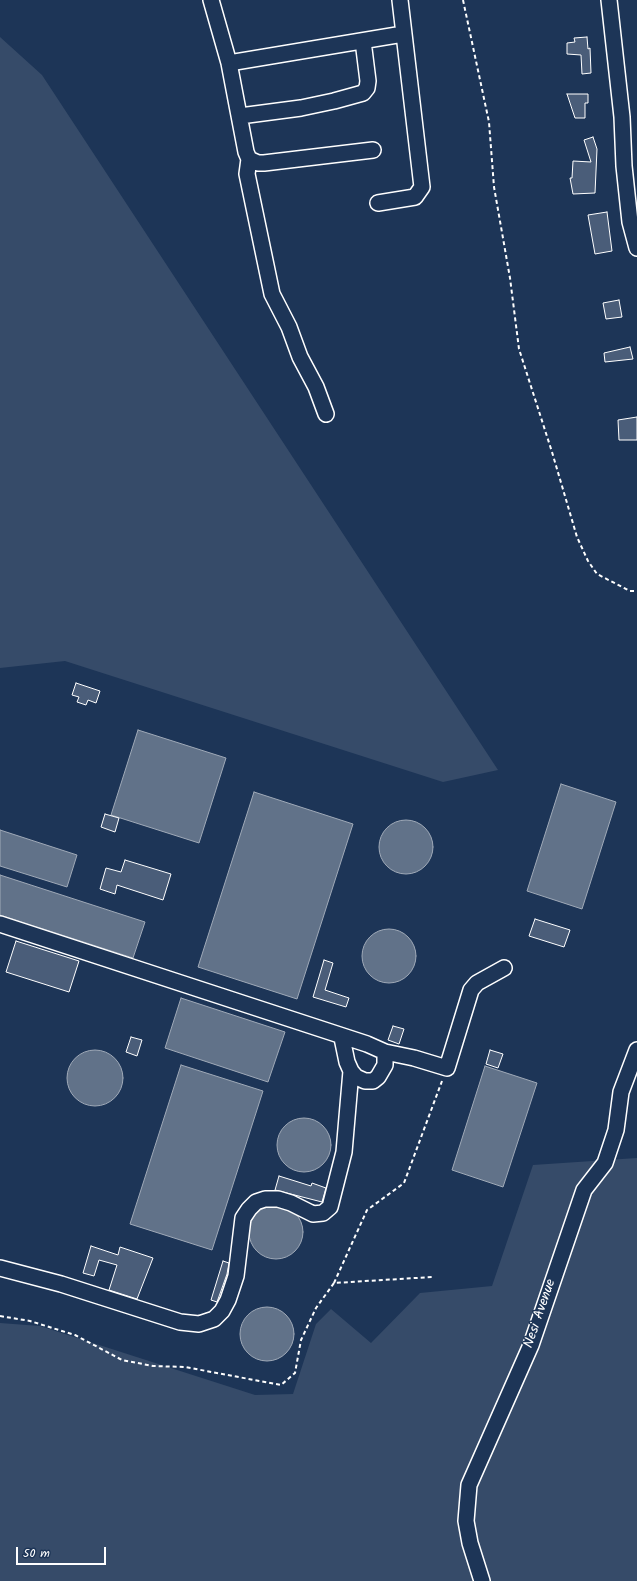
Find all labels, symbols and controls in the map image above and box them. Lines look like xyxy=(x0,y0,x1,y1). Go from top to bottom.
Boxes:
street label: Nesi Avenue xyxy=(521,1277,561,1351)
scale bar xyxy=(18,1539,108,1565)
text: 50 m xyxy=(23,1544,50,1563)

